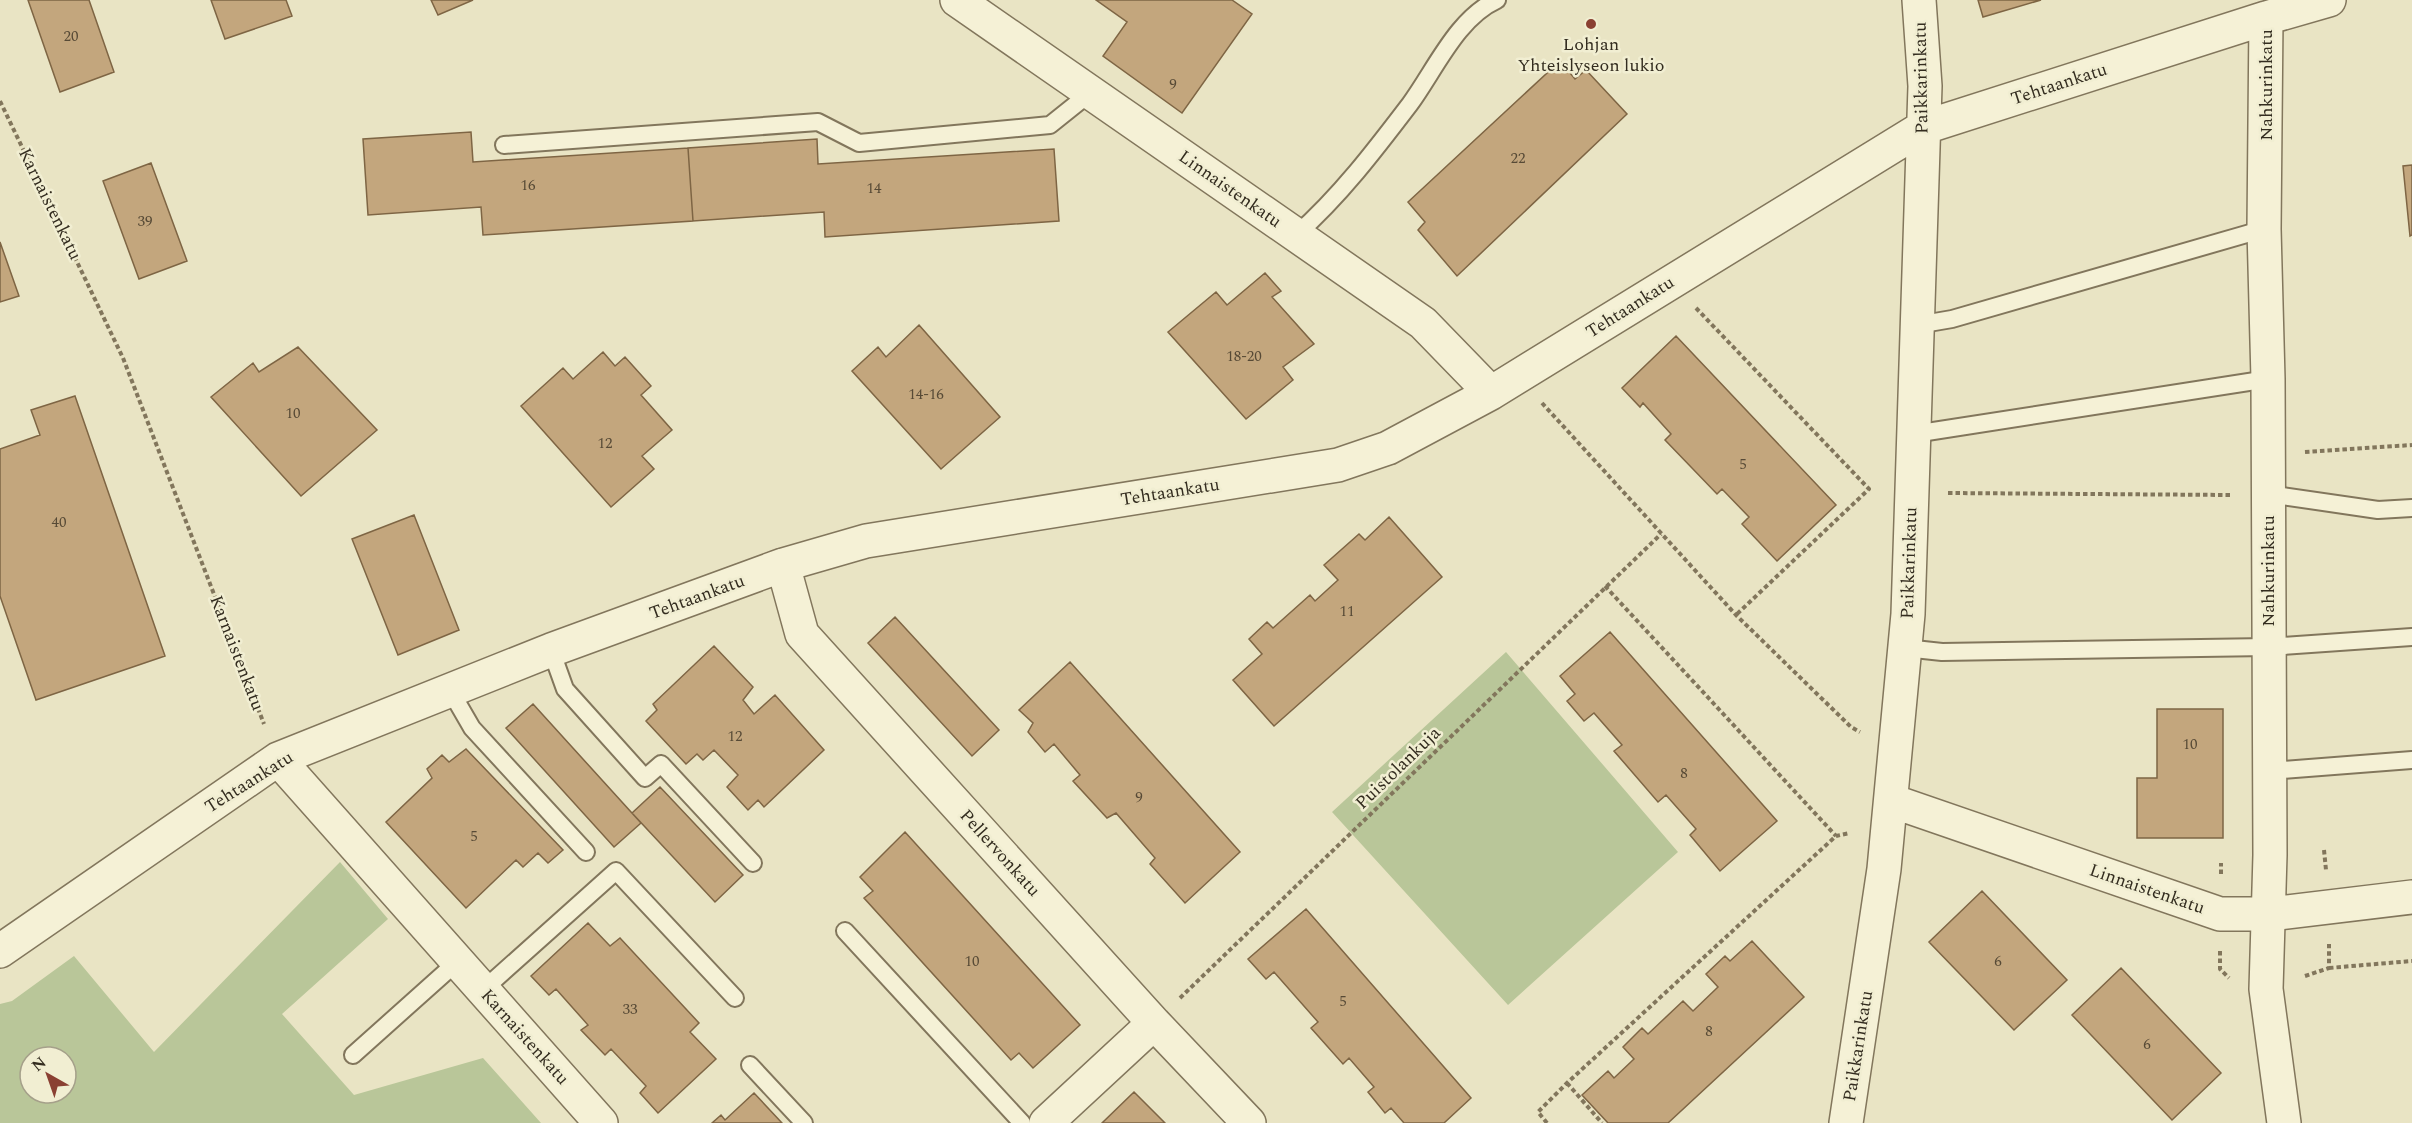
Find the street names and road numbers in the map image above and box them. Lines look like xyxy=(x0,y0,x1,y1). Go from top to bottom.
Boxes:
street label: Paikkarinkatu xyxy=(1907,22,1935,134)
street label: Nahkurinkatu xyxy=(2253,29,2280,141)
street label: Tehtaankatu xyxy=(2007,56,2111,112)
street label: Karnaistenkatu xyxy=(11,143,89,265)
street label: Linnaistenkatu xyxy=(1173,143,1287,235)
street label: Tehtaankatu xyxy=(1580,269,1680,345)
street label: Tehtaankatu xyxy=(1119,471,1221,513)
street label: Paikkarinkatu xyxy=(1894,506,1924,620)
street label: Nahkurinkatu xyxy=(2255,515,2282,627)
street label: Tehtaankatu xyxy=(645,567,749,627)
street label: Karnaistenkatu xyxy=(203,591,271,715)
street label: Puistolankuja xyxy=(1349,720,1447,816)
street label: Tehtaankatu xyxy=(199,744,299,820)
street label: Pellervonkatu xyxy=(953,803,1047,903)
street label: Linnaistenkatu xyxy=(2086,857,2208,921)
street label: Karnaistenkatu xyxy=(474,983,576,1091)
street label: Paikkarinkatu xyxy=(1836,988,1880,1104)

